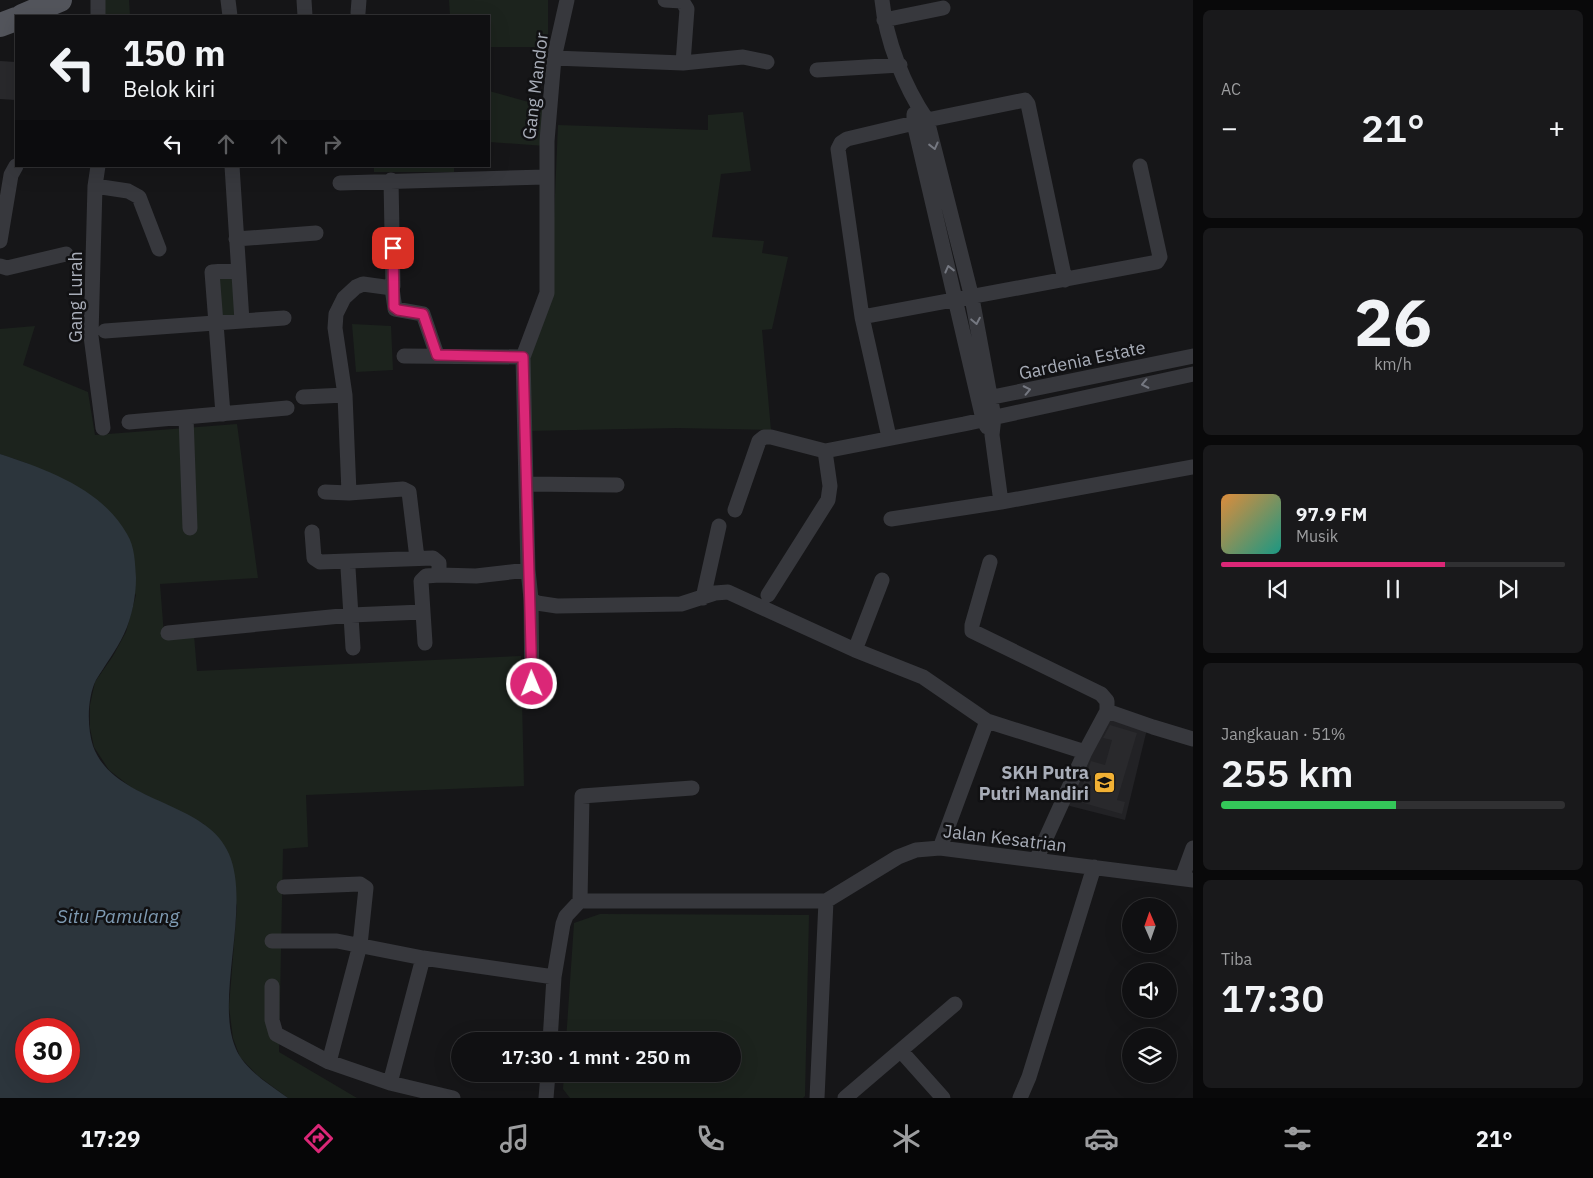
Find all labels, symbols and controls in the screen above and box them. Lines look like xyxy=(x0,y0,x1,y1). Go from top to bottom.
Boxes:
text: 150 m xyxy=(123,30,226,76)
street label: Gang Mandor xyxy=(517,31,553,141)
icon: left xyxy=(40,35,105,100)
text: Belok kiri xyxy=(123,74,215,103)
text: AC xyxy=(1221,79,1241,99)
text: 21° xyxy=(1361,103,1425,152)
text: − xyxy=(1221,109,1238,146)
text: + xyxy=(1548,109,1565,146)
icon: left xyxy=(159,130,187,158)
icon: ahead xyxy=(212,130,240,158)
icon: ahead xyxy=(265,130,293,158)
icon: right xyxy=(318,130,346,158)
one-way arrow xyxy=(928,141,938,149)
pin xyxy=(372,227,414,269)
icon: arrive xyxy=(379,234,407,262)
street label: Gang Lurah xyxy=(64,251,87,343)
one-way arrow xyxy=(944,265,955,274)
text: 26 xyxy=(1354,279,1432,364)
one-way arrow xyxy=(971,316,981,325)
street label: Gardenia Estate xyxy=(1017,335,1147,385)
text: km/h xyxy=(1374,354,1412,374)
one-way arrow xyxy=(1141,378,1150,389)
one-way arrow xyxy=(1022,386,1031,396)
text: 97.9 FM xyxy=(1296,502,1367,526)
text: Musik xyxy=(1296,526,1338,546)
icon: previous xyxy=(1264,575,1292,603)
icon: pause xyxy=(1379,575,1407,603)
icon: next xyxy=(1494,575,1522,603)
position arrow xyxy=(505,657,557,709)
text: Jangkauan · 51% xyxy=(1221,724,1346,744)
text: 255 km xyxy=(1221,748,1353,797)
place label: SKH Putra Putri Mandiri xyxy=(979,761,1089,805)
school or university icon: SKH Putra Putri Mandiri xyxy=(1093,770,1117,794)
street label: Jalan Kesatrian xyxy=(942,819,1068,857)
north arrow xyxy=(1122,898,1178,952)
map controls xyxy=(1122,898,1177,1083)
water label: Situ Pamulang xyxy=(57,904,181,928)
text: Tiba xyxy=(1221,949,1252,969)
button: sound xyxy=(1122,963,1177,1018)
text: 17:30 xyxy=(1221,973,1324,1022)
speed limit sign: 30 xyxy=(15,1018,80,1083)
button: layers xyxy=(1122,1028,1177,1083)
text: 17:30 · 1 mnt · 250 m xyxy=(501,1045,691,1069)
icon: directions xyxy=(301,1121,336,1156)
icon: music xyxy=(497,1121,532,1156)
icon: phone xyxy=(693,1121,728,1156)
icon: climate xyxy=(889,1121,924,1156)
icon: car xyxy=(1084,1121,1119,1156)
icon: filters xyxy=(1280,1121,1315,1156)
text: 17:29 xyxy=(80,1124,140,1153)
text: 21° xyxy=(1476,1124,1513,1153)

